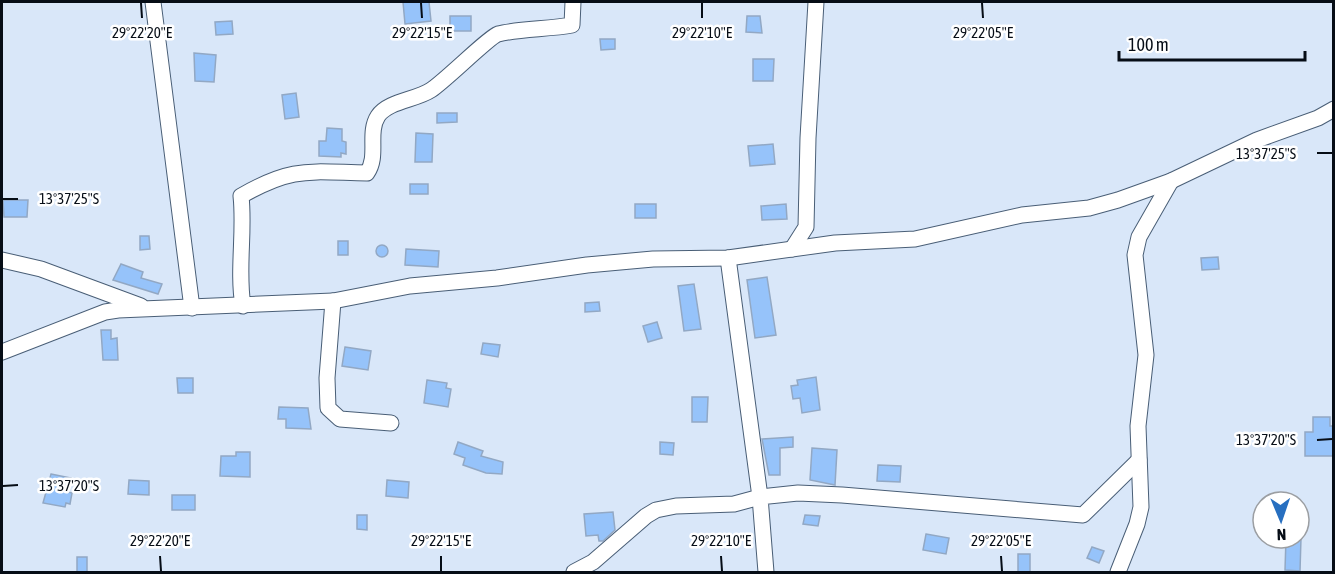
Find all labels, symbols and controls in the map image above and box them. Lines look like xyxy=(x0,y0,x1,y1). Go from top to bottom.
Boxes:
text: 29°22'20"E xyxy=(112,24,173,41)
text: 29°22'15"E xyxy=(392,24,453,41)
text: 29°22'10"E xyxy=(672,24,733,41)
text: 29°22'05"E xyxy=(953,24,1014,41)
scale bar xyxy=(1119,24,1305,62)
text: 100 m xyxy=(1128,34,1169,55)
text: 13°37'25"S xyxy=(1236,145,1296,162)
text: 13°37'25"S xyxy=(39,190,99,207)
text: 13°37'20"S xyxy=(1236,431,1296,448)
text: 13°37'20"S xyxy=(39,477,99,494)
north arrow xyxy=(1251,490,1311,550)
text: N xyxy=(1276,526,1287,544)
text: 29°22'20"E xyxy=(130,532,191,549)
text: 29°22'15"E xyxy=(411,532,472,549)
text: 29°22'10"E xyxy=(691,532,752,549)
text: 29°22'05"E xyxy=(971,532,1032,549)

